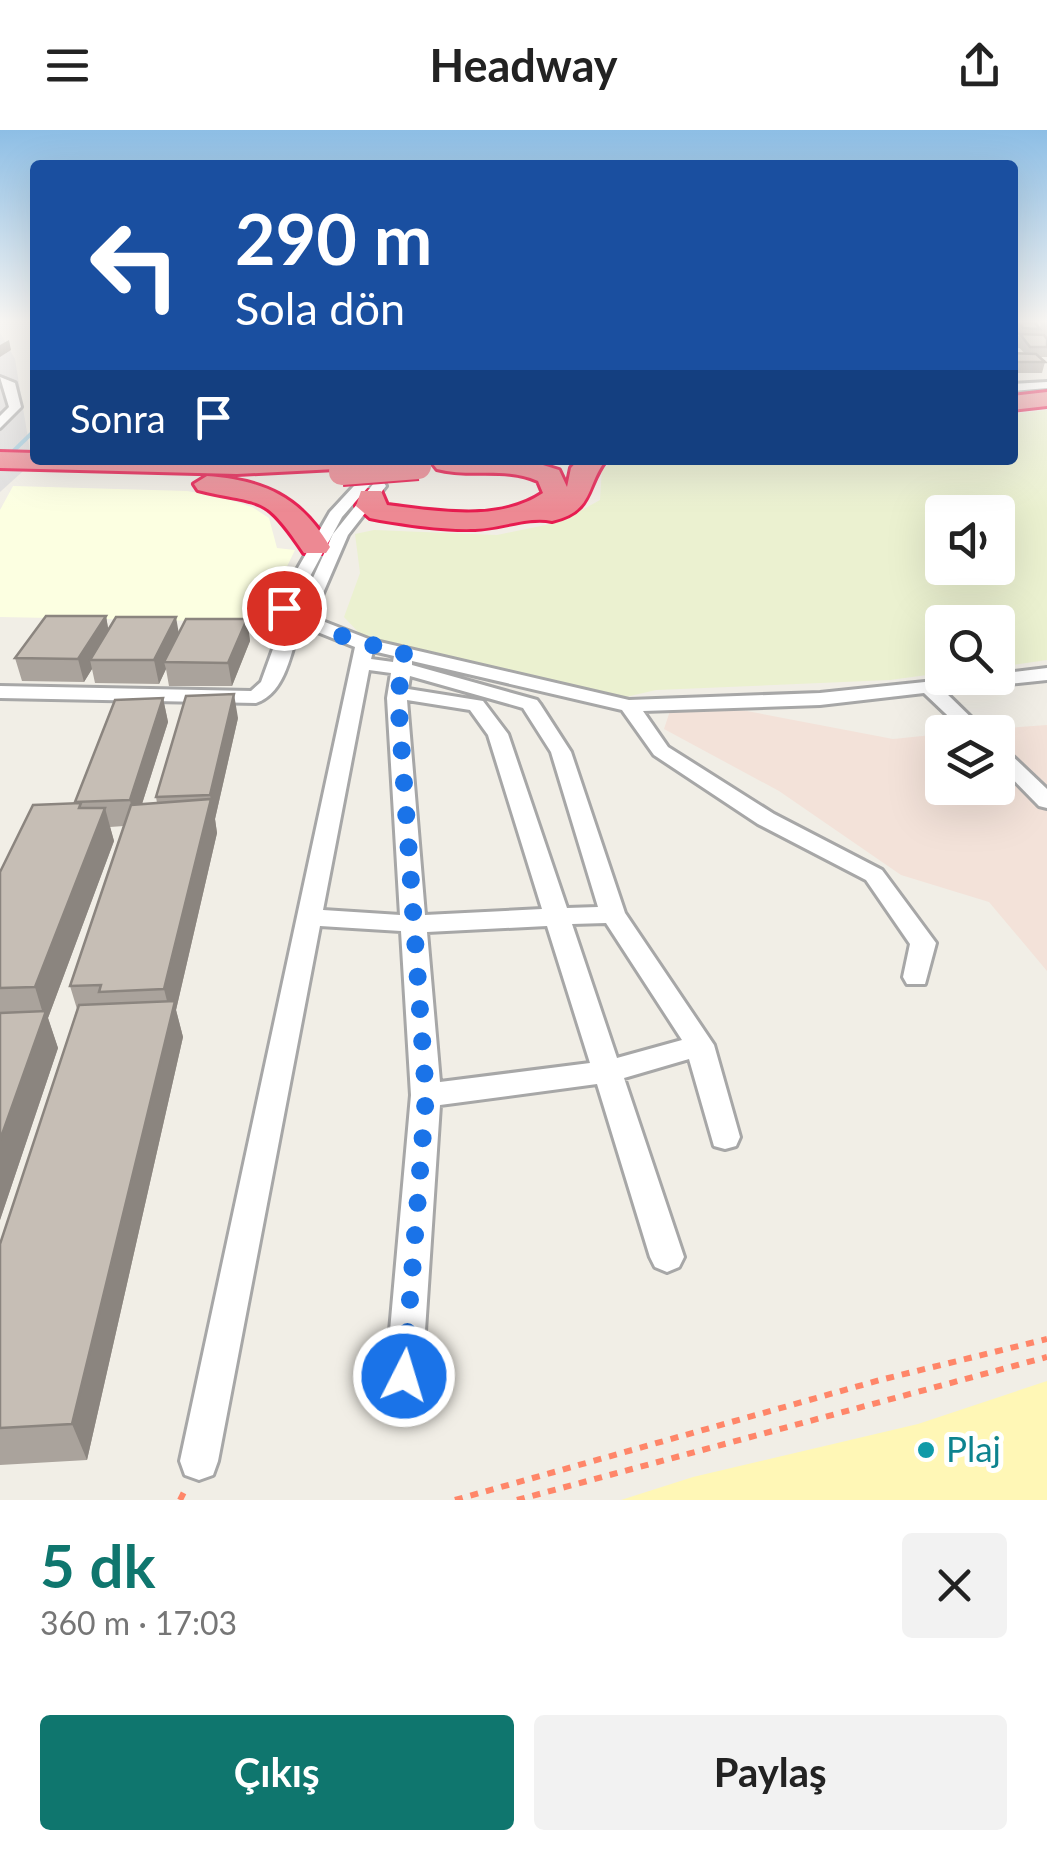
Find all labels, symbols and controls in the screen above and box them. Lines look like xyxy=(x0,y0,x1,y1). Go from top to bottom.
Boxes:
icon: menu xyxy=(40,38,95,93)
text: Headway xyxy=(429,38,618,92)
icon: share xyxy=(952,38,1007,93)
text: 290 m xyxy=(235,196,432,280)
icon: left xyxy=(70,200,200,330)
text: Sola dön xyxy=(235,281,405,335)
icon: arrive xyxy=(186,390,241,445)
text: Sonra xyxy=(70,395,166,441)
map controls xyxy=(925,495,1015,805)
button: sound xyxy=(925,495,1015,585)
pin xyxy=(242,566,327,651)
icon: arrive xyxy=(257,581,312,636)
button: search xyxy=(925,605,1015,695)
button: layers xyxy=(925,715,1015,805)
position arrow xyxy=(352,1324,456,1428)
place label: Plaj xyxy=(946,1427,1001,1469)
marker: Plaj xyxy=(915,1439,937,1461)
text: 5 dk xyxy=(40,1529,156,1601)
button: close xyxy=(902,1533,1007,1638)
text: 360 m · 17:03 xyxy=(40,1603,237,1642)
button: Çıkış xyxy=(40,1715,514,1830)
button: Paylaş xyxy=(534,1715,1007,1830)

